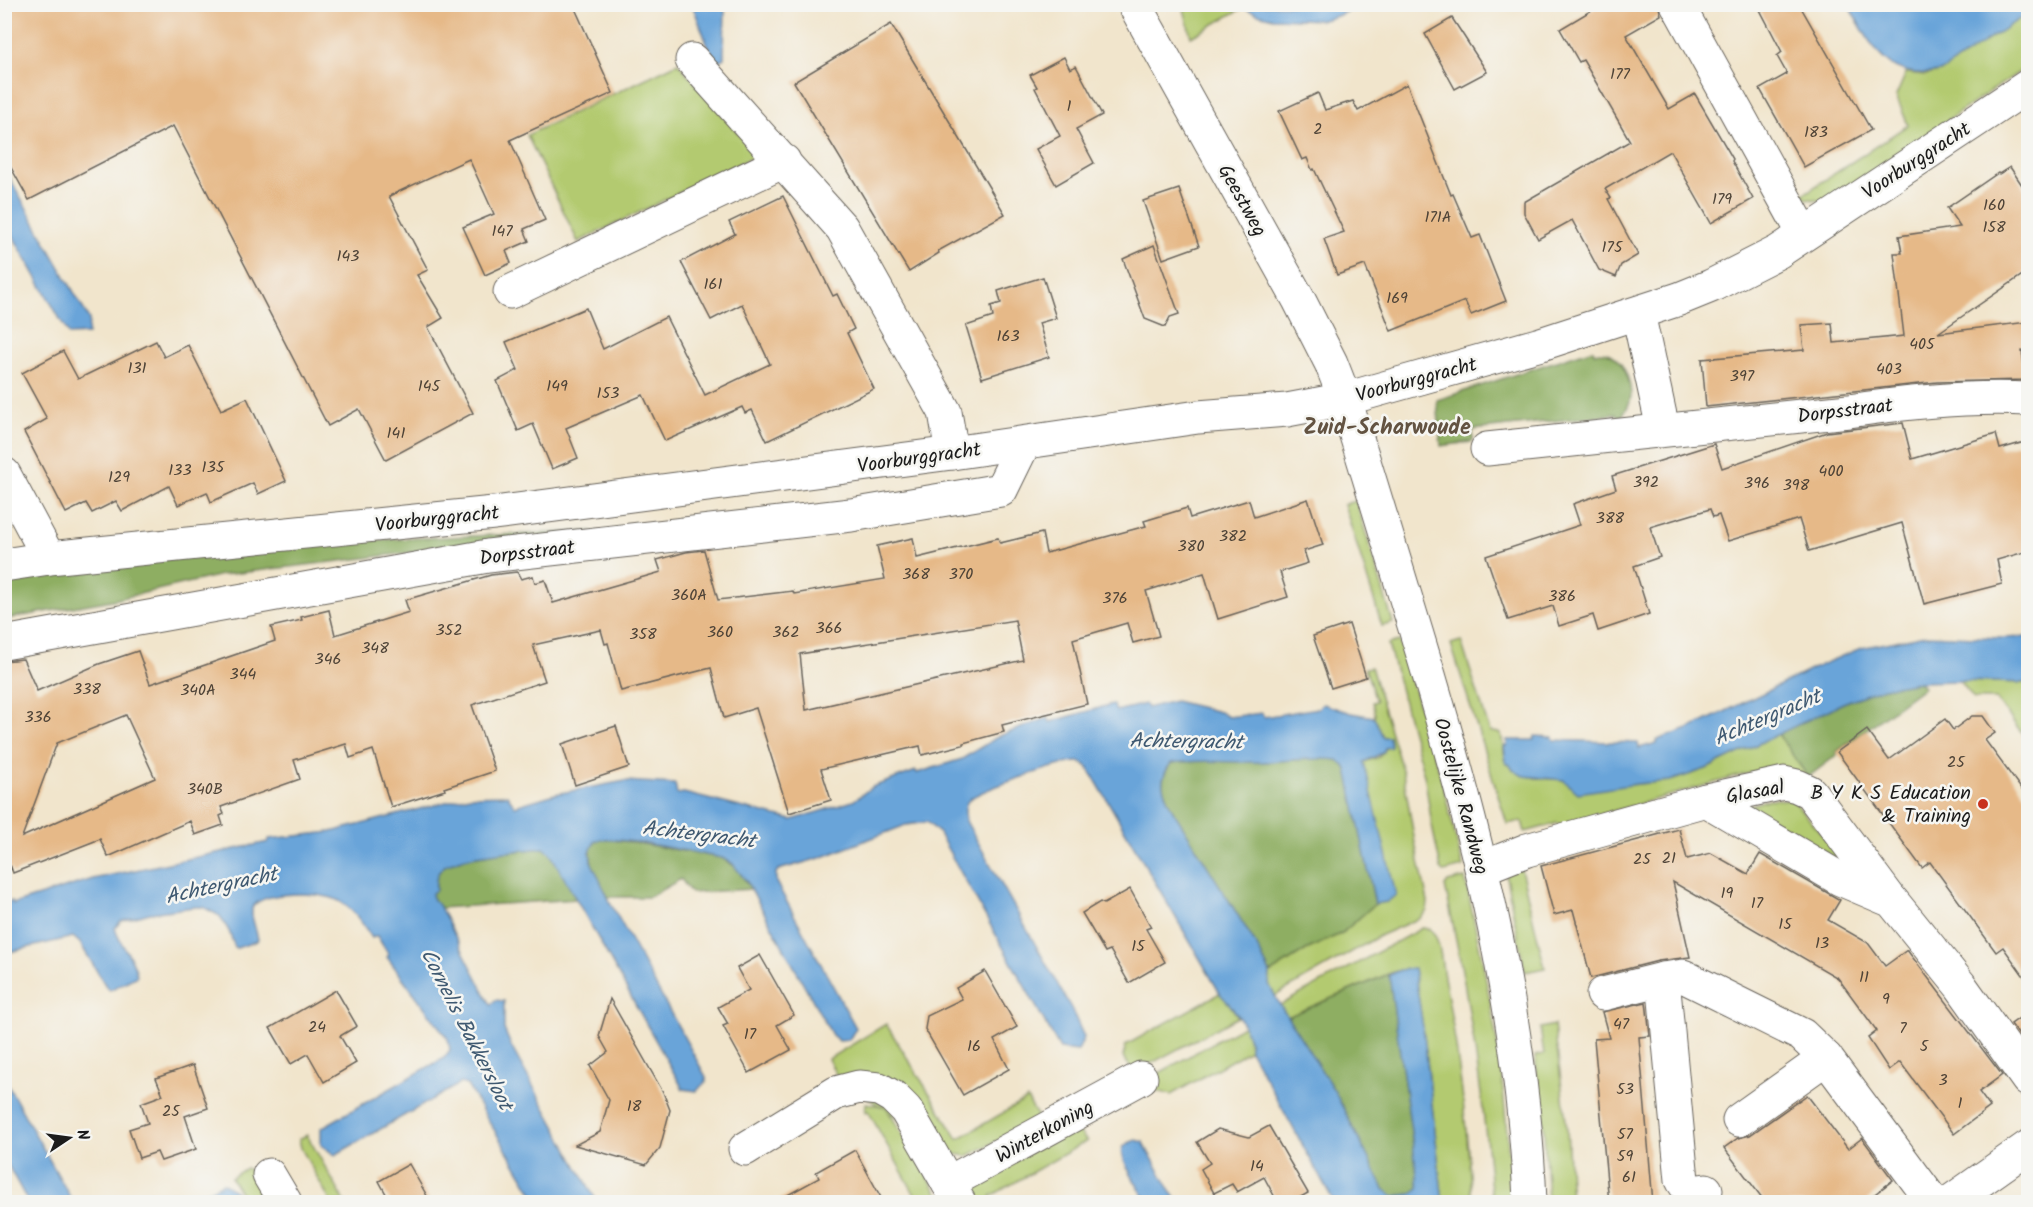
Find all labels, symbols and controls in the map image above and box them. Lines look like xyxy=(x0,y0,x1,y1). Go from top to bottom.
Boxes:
house number: 177 xyxy=(1610,62,1631,87)
house number: 1 xyxy=(1066,94,1072,119)
street label: Voorburggracht xyxy=(1856,114,1978,209)
house number: 2 xyxy=(1313,117,1323,142)
house number: 183 xyxy=(1804,120,1828,145)
street label: Geestweg xyxy=(1208,159,1274,243)
house number: 179 xyxy=(1712,187,1732,212)
house number: 160 xyxy=(1983,193,2005,218)
house number: 171A xyxy=(1424,205,1452,230)
house number: 158 xyxy=(1982,215,2006,240)
house number: 147 xyxy=(491,219,513,244)
house number: 175 xyxy=(1602,235,1624,260)
house number: 143 xyxy=(337,244,359,269)
house number: 161 xyxy=(704,272,722,297)
house number: 169 xyxy=(1386,286,1408,311)
house number: 163 xyxy=(996,324,1020,349)
house number: 405 xyxy=(1909,332,1936,357)
street label: Voorburggracht xyxy=(1352,349,1481,412)
house number: 131 xyxy=(127,356,147,381)
house number: 403 xyxy=(1876,357,1902,382)
house number: 397 xyxy=(1730,364,1755,389)
house number: 145 xyxy=(418,374,442,399)
house number: 149 xyxy=(546,374,568,399)
house number: 153 xyxy=(597,381,619,406)
street label: Dorpsstraat xyxy=(1796,390,1895,434)
district label: Zuid-Scharwoude xyxy=(1303,411,1471,446)
house number: 141 xyxy=(387,421,405,446)
street label: Voorburggracht xyxy=(855,434,983,483)
house number: 135 xyxy=(202,455,226,480)
house number: 133 xyxy=(168,458,192,483)
house number: 400 xyxy=(1819,459,1843,484)
house number: 129 xyxy=(108,465,130,490)
house number: 392 xyxy=(1633,470,1659,495)
house number: 396 xyxy=(1744,471,1770,496)
house number: 398 xyxy=(1783,473,1810,498)
street label: Voorburggracht xyxy=(374,498,501,542)
house number: 388 xyxy=(1596,506,1625,531)
house number: 382 xyxy=(1219,524,1247,549)
street label: Dorpsstraat xyxy=(478,532,577,576)
house number: 380 xyxy=(1178,534,1204,559)
house number: 368 xyxy=(902,562,930,587)
house number: 370 xyxy=(949,562,973,587)
house number: 360A xyxy=(671,583,707,608)
house number: 386 xyxy=(1548,584,1576,609)
house number: 376 xyxy=(1102,586,1128,611)
house number: 366 xyxy=(816,616,842,641)
house number: 352 xyxy=(435,618,463,643)
house number: 360 xyxy=(707,620,733,645)
house number: 362 xyxy=(772,620,800,645)
house number: 358 xyxy=(629,622,657,647)
house number: 348 xyxy=(361,636,389,661)
house number: 346 xyxy=(315,647,341,672)
house number: 344 xyxy=(230,662,257,687)
house number: 338 xyxy=(73,677,101,702)
house number: 340A xyxy=(180,678,216,703)
water label: Achtergracht xyxy=(1709,680,1829,756)
house number: 336 xyxy=(24,705,52,730)
street label: Oostelijke Randweg xyxy=(1424,714,1496,879)
water label: Achtergracht xyxy=(1129,725,1246,760)
house number: 25 xyxy=(1947,750,1966,775)
street label: Glasaal xyxy=(1724,772,1787,814)
house number: 340B xyxy=(187,777,223,802)
place label: B Y K S Education & Training xyxy=(1810,778,1971,833)
marker: B Y K S Education & Training xyxy=(1976,797,1990,811)
water label: Achtergracht xyxy=(641,812,760,859)
house number: 21 xyxy=(1662,846,1676,871)
house number: 25 xyxy=(1633,847,1652,872)
water label: Achtergracht xyxy=(162,858,283,914)
house number: 19 xyxy=(1721,881,1734,906)
house number: 17 xyxy=(1751,891,1764,916)
house number: 15 xyxy=(1778,912,1793,937)
house number: 13 xyxy=(1815,931,1829,956)
house number: 15 xyxy=(1131,934,1146,959)
water label: Cornelis Bakkersloot xyxy=(411,943,522,1119)
house number: 11 xyxy=(1859,965,1869,990)
house number: 9 xyxy=(1882,987,1890,1012)
house number: 47 xyxy=(1613,1012,1630,1037)
house number: 24 xyxy=(308,1015,326,1040)
house number: 7 xyxy=(1899,1016,1907,1041)
house number: 17 xyxy=(744,1022,757,1047)
house number: 16 xyxy=(967,1034,981,1059)
house number: 5 xyxy=(1920,1034,1930,1059)
house number: 3 xyxy=(1938,1068,1948,1093)
house number: 53 xyxy=(1616,1077,1634,1102)
house number: 1 xyxy=(1957,1091,1963,1116)
street label: Winterkoning xyxy=(990,1092,1100,1173)
house number: 18 xyxy=(627,1094,642,1119)
house number: 25 xyxy=(162,1099,181,1124)
north arrow xyxy=(39,1108,99,1168)
house number: 57 xyxy=(1617,1122,1634,1147)
text: N xyxy=(69,1127,95,1143)
house number: 59 xyxy=(1617,1144,1633,1169)
house number: 14 xyxy=(1250,1154,1264,1179)
house number: 61 xyxy=(1622,1165,1636,1190)

